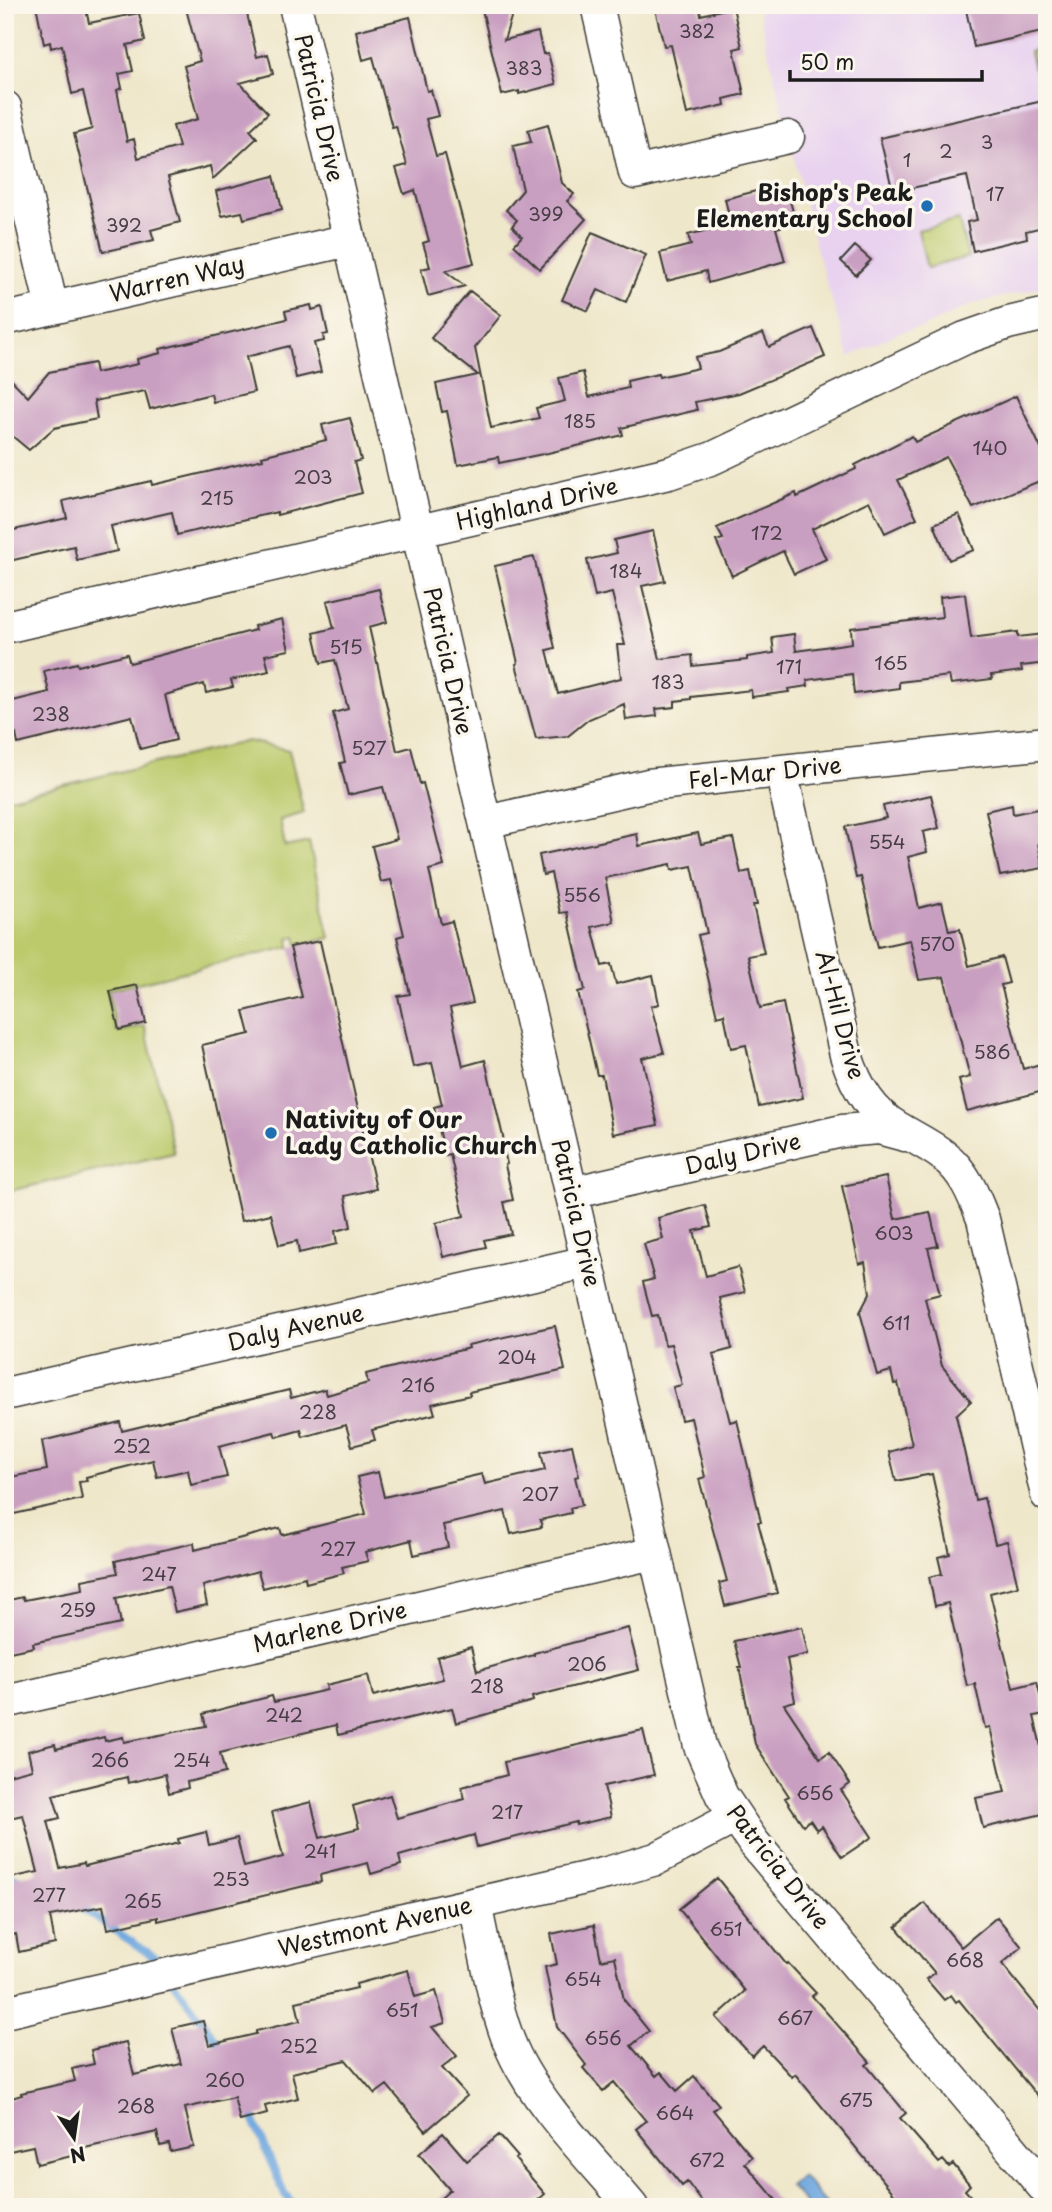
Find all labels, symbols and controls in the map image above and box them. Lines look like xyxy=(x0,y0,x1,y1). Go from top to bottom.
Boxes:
house number: 382 xyxy=(679,16,715,44)
street label: Patricia Drive xyxy=(286,30,354,185)
scale bar xyxy=(790,38,982,82)
text: 50 m xyxy=(800,45,854,77)
house number: 383 xyxy=(505,53,543,81)
house number: 3 xyxy=(981,127,993,155)
house number: 2 xyxy=(939,136,953,164)
house number: 1 xyxy=(903,145,911,173)
place label: Bishop's Peak Elementary School xyxy=(696,174,914,235)
house number: 17 xyxy=(986,179,1004,207)
marker: Bishop's Peak Elementary School xyxy=(919,198,935,214)
house number: 399 xyxy=(528,199,564,227)
house number: 392 xyxy=(106,210,142,238)
street label: Warren Way xyxy=(106,245,248,310)
house number: 185 xyxy=(564,406,596,434)
house number: 140 xyxy=(972,433,1008,461)
house number: 203 xyxy=(293,462,333,490)
street label: Highland Drive xyxy=(452,467,621,538)
house number: 215 xyxy=(200,483,234,511)
house number: 172 xyxy=(751,518,783,546)
house number: 184 xyxy=(610,556,642,584)
street label: Patricia Drive xyxy=(415,583,483,738)
house number: 515 xyxy=(329,632,363,660)
house number: 165 xyxy=(874,648,908,676)
house number: 171 xyxy=(776,652,802,680)
house number: 183 xyxy=(651,667,685,695)
house number: 238 xyxy=(32,699,70,727)
house number: 527 xyxy=(351,733,387,761)
street label: Fel-Mar Drive xyxy=(686,746,843,797)
house number: 554 xyxy=(869,827,906,855)
house number: 556 xyxy=(563,880,601,908)
house number: 570 xyxy=(919,929,955,957)
street label: Al-Hil Drive xyxy=(807,946,875,1083)
house number: 586 xyxy=(974,1037,1010,1065)
place label: Nativity of Our Lady Catholic Church xyxy=(285,1101,537,1162)
street label: Daly Drive xyxy=(681,1122,804,1183)
marker: Nativity of Our Lady Catholic Church xyxy=(263,1125,279,1141)
street label: Patricia Drive xyxy=(543,1135,611,1290)
house number: 603 xyxy=(874,1218,914,1246)
street label: Daly Avenue xyxy=(224,1294,367,1359)
house number: 611 xyxy=(882,1308,910,1336)
house number: 204 xyxy=(497,1342,537,1370)
house number: 216 xyxy=(401,1370,435,1398)
house number: 228 xyxy=(299,1397,337,1425)
house number: 252 xyxy=(113,1431,151,1459)
house number: 207 xyxy=(521,1479,559,1507)
house number: 227 xyxy=(320,1534,356,1562)
house number: 247 xyxy=(141,1559,177,1587)
street label: Marlene Drive xyxy=(249,1591,410,1660)
house number: 259 xyxy=(60,1595,96,1623)
house number: 206 xyxy=(567,1649,607,1677)
house number: 218 xyxy=(470,1671,504,1699)
house number: 242 xyxy=(265,1700,303,1728)
house number: 266 xyxy=(91,1745,129,1773)
house number: 254 xyxy=(173,1745,211,1773)
house number: 656 xyxy=(796,1778,834,1806)
street label: Patricia Drive xyxy=(719,1796,839,1936)
house number: 217 xyxy=(491,1797,523,1825)
house number: 241 xyxy=(304,1836,336,1864)
house number: 253 xyxy=(212,1864,250,1892)
house number: 277 xyxy=(32,1880,66,1908)
house number: 265 xyxy=(124,1886,162,1914)
street label: Westmont Avenue xyxy=(274,1886,475,1965)
house number: 651 xyxy=(709,1914,743,1942)
house number: 668 xyxy=(946,1945,984,1973)
house number: 654 xyxy=(564,1964,602,1992)
house number: 651 xyxy=(385,1995,419,2023)
house number: 667 xyxy=(777,2003,813,2031)
house number: 656 xyxy=(584,2023,622,2051)
house number: 252 xyxy=(280,2031,318,2059)
house number: 260 xyxy=(205,2065,245,2093)
house number: 675 xyxy=(839,2085,873,2113)
house number: 268 xyxy=(117,2091,155,2119)
house number: 664 xyxy=(656,2098,694,2126)
north arrow xyxy=(38,2104,108,2174)
text: N xyxy=(68,2140,89,2171)
house number: 672 xyxy=(689,2145,725,2173)

